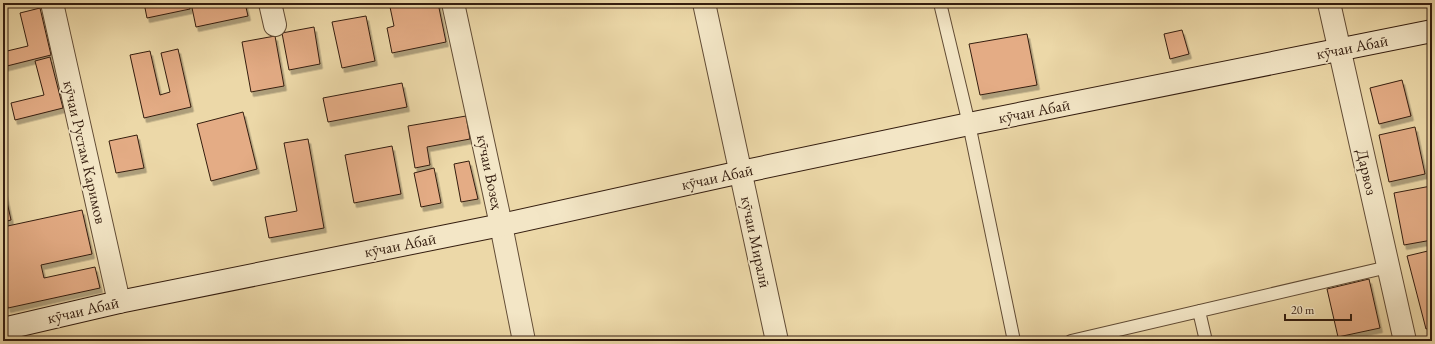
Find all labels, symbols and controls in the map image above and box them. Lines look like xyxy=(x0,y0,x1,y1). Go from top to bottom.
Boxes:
street label: кӯчаи Абаӣ xyxy=(1314,30,1390,64)
street label: кӯчаи Рустам Каримов xyxy=(58,78,112,226)
street label: кӯчаи Абаӣ xyxy=(996,94,1072,128)
street label: кӯчаи Возеҳ xyxy=(472,133,508,211)
street label: Дарвоз xyxy=(1352,147,1382,197)
street label: кӯчаи Абаӣ xyxy=(679,159,755,195)
street label: кӯчаи Миралӣ xyxy=(736,194,776,290)
street label: кӯчаи Абаӣ xyxy=(362,228,438,262)
street label: кӯчаи Абаӣ xyxy=(45,291,121,328)
scale bar xyxy=(1285,296,1351,322)
text: 20 m xyxy=(1291,302,1315,318)

